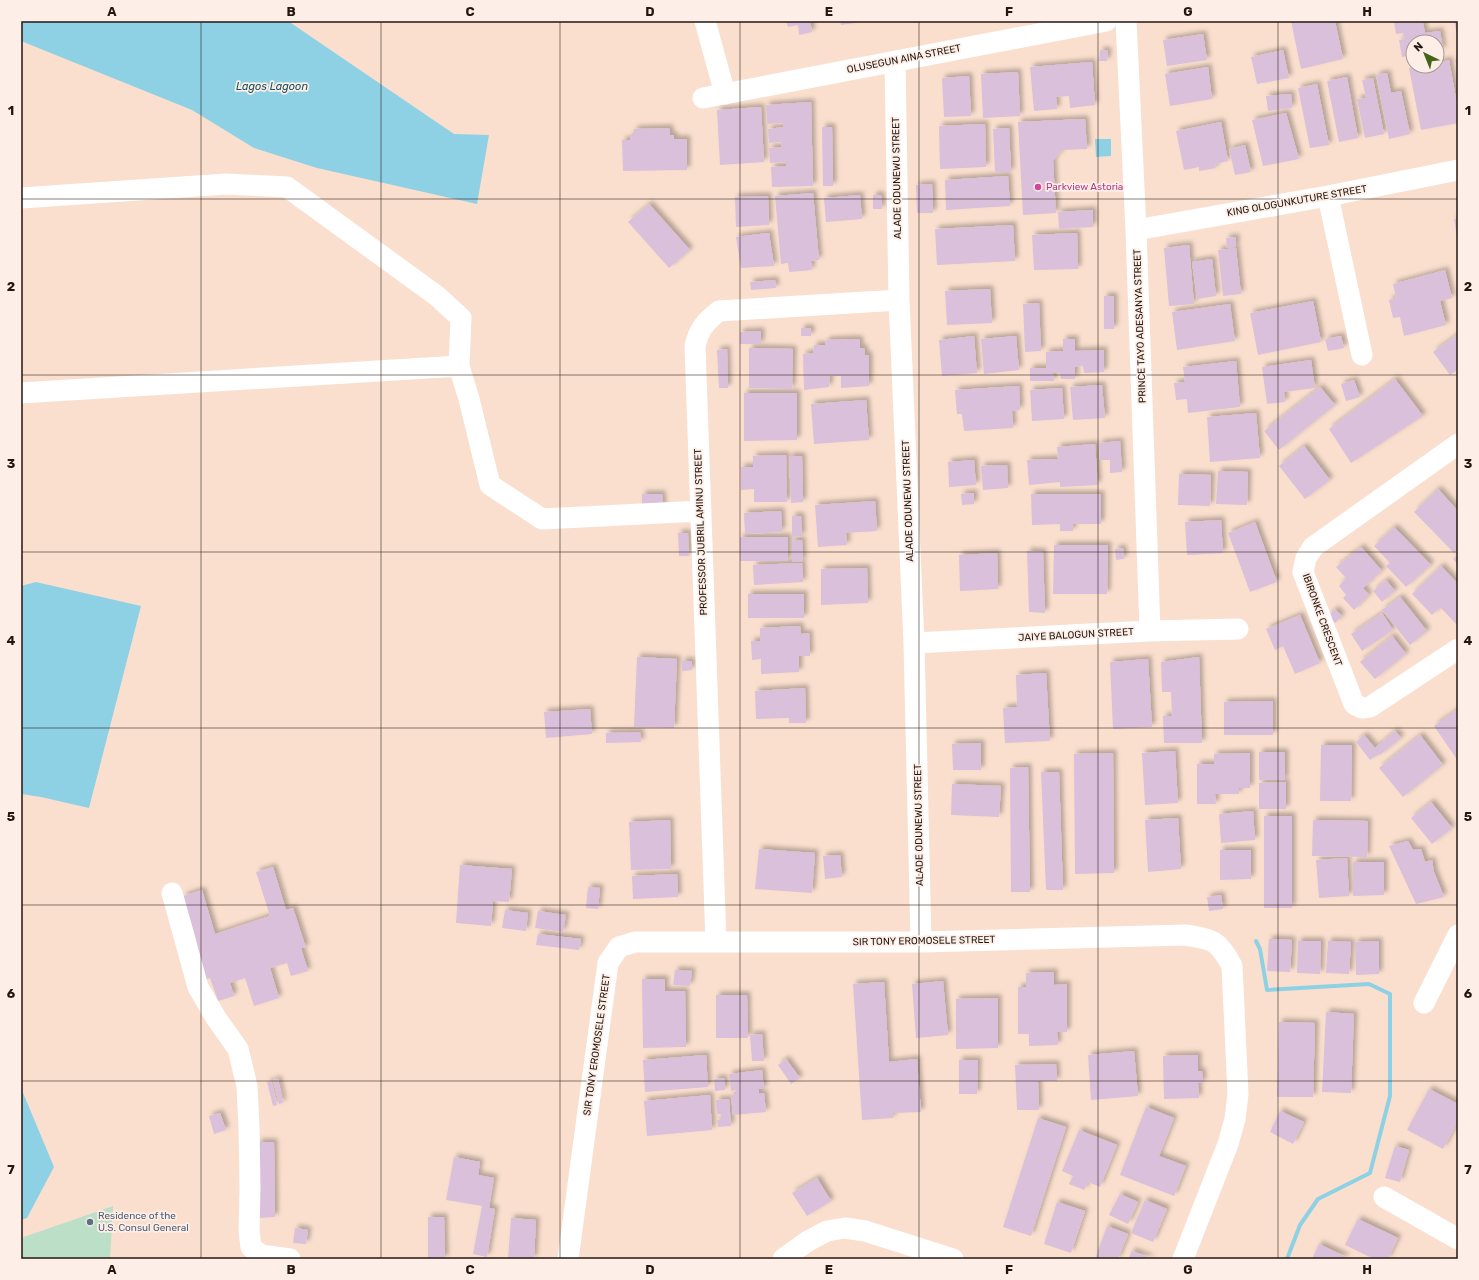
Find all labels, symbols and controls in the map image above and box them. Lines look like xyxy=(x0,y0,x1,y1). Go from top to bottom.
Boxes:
text: A xyxy=(107,4,117,19)
text: B xyxy=(286,4,296,19)
text: C xyxy=(465,4,475,19)
text: D xyxy=(645,4,655,19)
text: E xyxy=(825,4,833,19)
text: F xyxy=(1005,4,1013,19)
text: G xyxy=(1183,4,1193,19)
text: H xyxy=(1362,4,1372,19)
north arrow xyxy=(1405,34,1445,74)
text: N xyxy=(1411,40,1426,55)
street label: OLUSEGUN AINA STREET xyxy=(846,42,962,76)
water label: Lagos Lagoon xyxy=(236,80,308,93)
text: 1 xyxy=(8,103,14,118)
text: 1 xyxy=(1465,103,1471,118)
street label: ALADE ODUNEWU STREET xyxy=(890,117,904,239)
place label: Parkview Astoria xyxy=(1046,181,1123,193)
marker: Parkview Astoria xyxy=(1033,182,1043,192)
street label: KING OLOGUNKUTURE STREET xyxy=(1226,183,1368,219)
street label: PRINCE TAYO ADESANYA STREET xyxy=(1131,249,1149,403)
text: 2 xyxy=(7,279,15,294)
text: 2 xyxy=(1464,279,1472,294)
street label: ALADE ODUNEWU STREET xyxy=(900,440,916,562)
street label: PROFESSOR JUBRIL AMINU STREET xyxy=(692,448,710,616)
text: 3 xyxy=(7,456,16,471)
text: 3 xyxy=(1464,456,1473,471)
street label: IBIRONKE CRESCENT xyxy=(1300,572,1344,668)
street label: JAIYE BALOGUN STREET xyxy=(1018,626,1134,644)
text: 4 xyxy=(7,633,16,648)
text: 4 xyxy=(1464,633,1473,648)
street label: ALADE ODUNEWU STREET xyxy=(912,764,926,886)
text: 5 xyxy=(7,809,15,824)
text: 5 xyxy=(1464,809,1472,824)
street label: SIR TONY EROMOSELE STREET xyxy=(853,934,996,948)
street label: SIR TONY EROMOSELE STREET xyxy=(581,973,613,1116)
text: 6 xyxy=(7,986,16,1001)
text: 6 xyxy=(1464,986,1473,1001)
text: 7 xyxy=(7,1162,15,1177)
text: 7 xyxy=(1464,1162,1472,1177)
place label: Residence of the U.S. Consul General xyxy=(98,1210,189,1234)
marker: Residence of the U.S. Consul General xyxy=(85,1217,95,1227)
text: A xyxy=(107,1262,117,1277)
text: B xyxy=(286,1262,296,1277)
text: C xyxy=(465,1262,475,1277)
text: D xyxy=(645,1262,655,1277)
text: E xyxy=(825,1262,833,1277)
text: F xyxy=(1005,1262,1013,1277)
text: G xyxy=(1183,1262,1193,1277)
text: H xyxy=(1362,1262,1372,1277)

